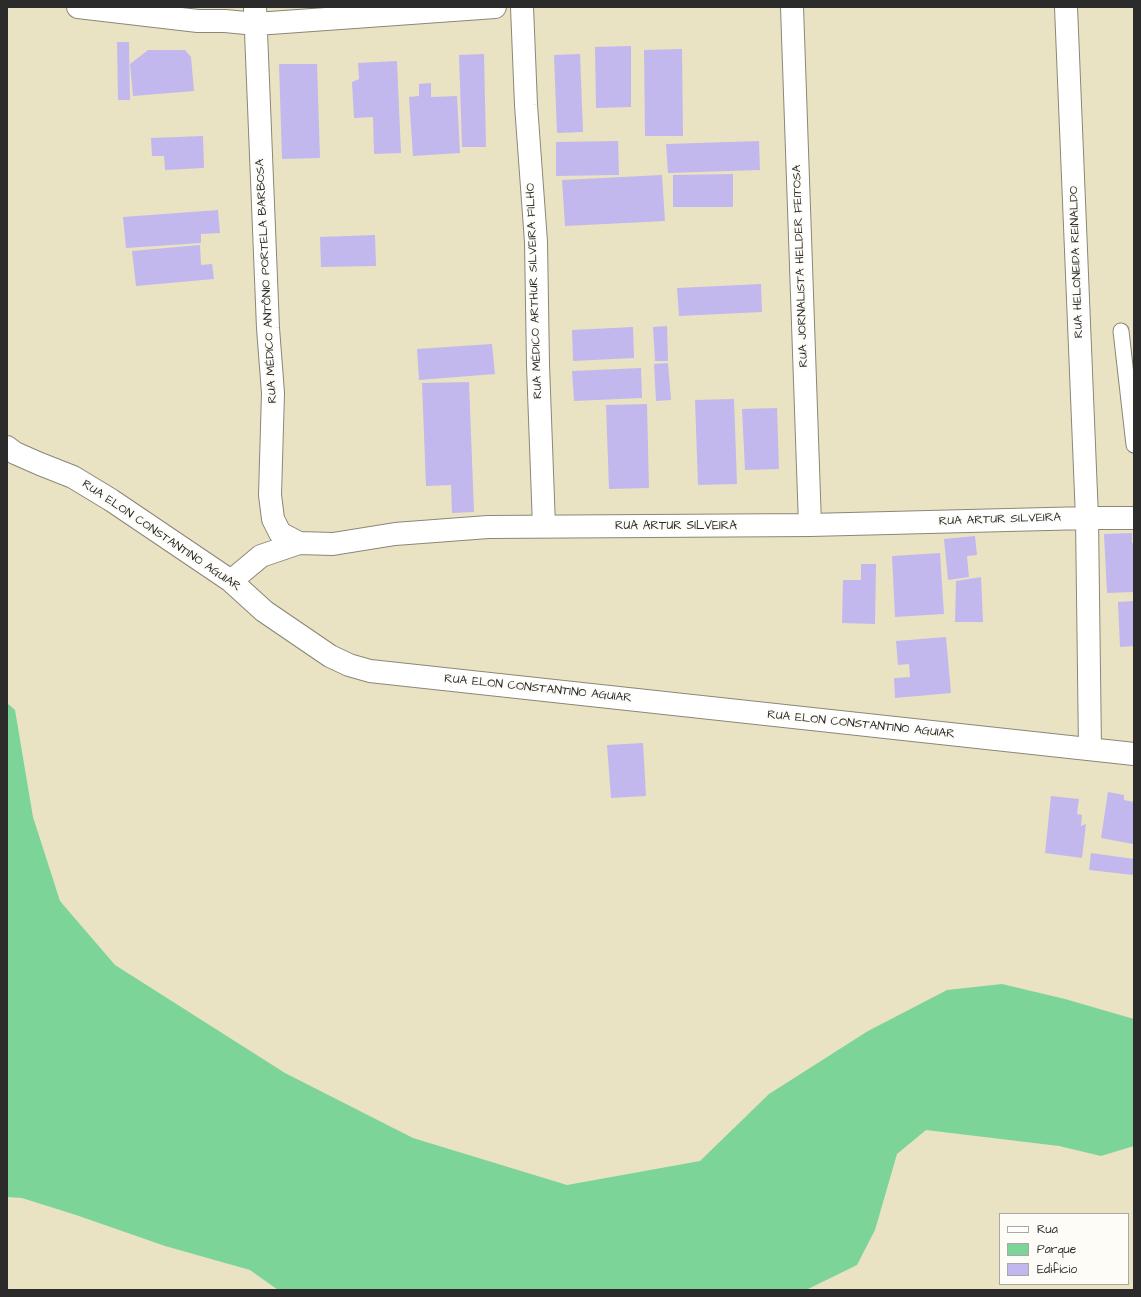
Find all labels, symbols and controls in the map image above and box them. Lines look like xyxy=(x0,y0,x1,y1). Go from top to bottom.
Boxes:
street label: RUA MÉDICO ANTÔNIO PORTELA BARBOSA xyxy=(253,158,281,404)
street label: RUA JORNALISTA HELDER FEITOSA xyxy=(790,164,812,368)
street label: RUA MÉDICO ARTHUR SILVEIRA FILHO xyxy=(524,183,546,399)
street label: RUA HELONEIDA REINALDO xyxy=(1067,186,1087,338)
street label: RUA ELON CONSTANTINO AGUIAR xyxy=(79,477,243,595)
street label: RUA ARTUR SILVEIRA xyxy=(939,511,1061,529)
street label: RUA ARTUR SILVEIRA xyxy=(615,519,737,533)
street label: RUA ELON CONSTANTINO AGUIAR xyxy=(444,672,632,706)
street label: RUA ELON CONSTANTINO AGUIAR xyxy=(767,708,955,742)
legend xyxy=(999,1213,1129,1285)
text: Rua xyxy=(1037,1221,1058,1238)
text: Parque xyxy=(1037,1241,1076,1258)
text: Edifício xyxy=(1037,1261,1077,1278)

